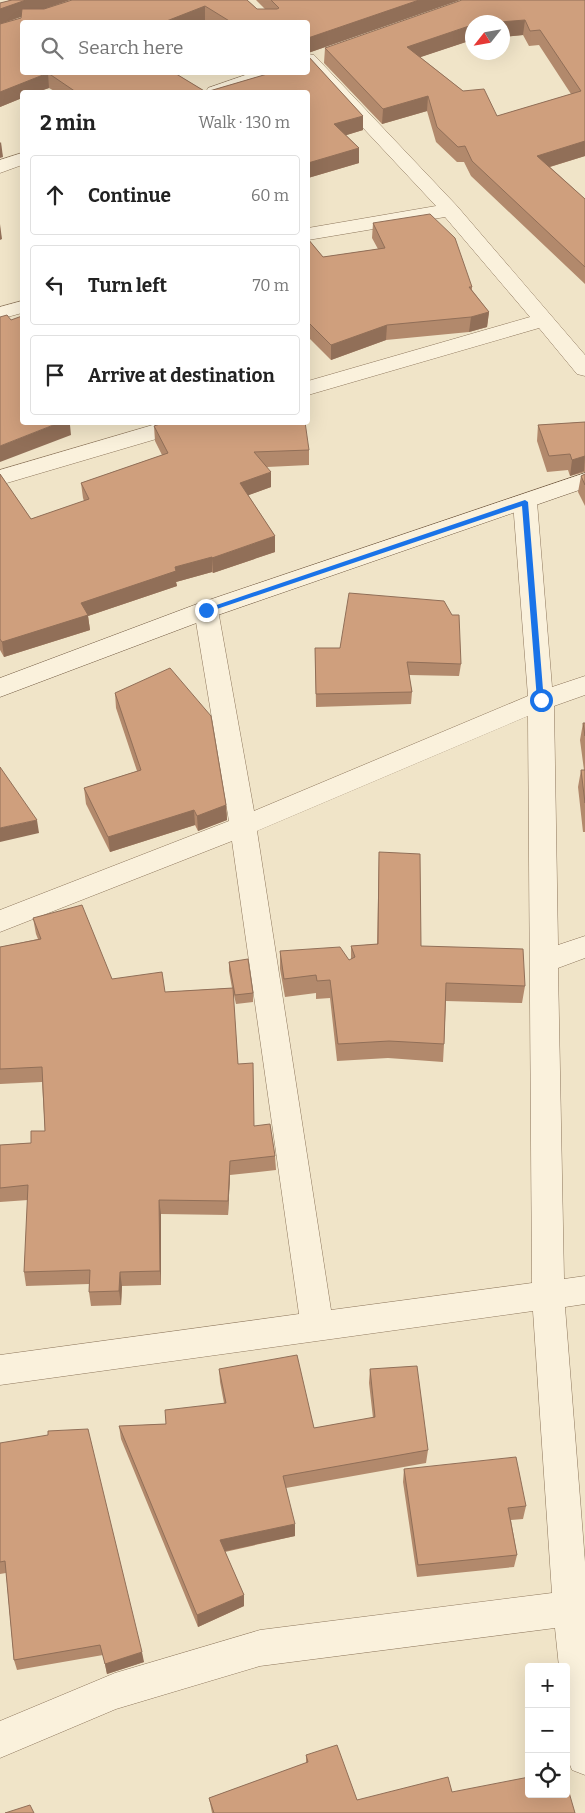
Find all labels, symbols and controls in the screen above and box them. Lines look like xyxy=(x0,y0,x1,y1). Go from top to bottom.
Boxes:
north arrow xyxy=(465,15,510,60)
search box xyxy=(20,20,310,75)
icon: search xyxy=(38,34,66,62)
text: Search here xyxy=(78,36,183,59)
text: 2 min xyxy=(40,110,96,136)
text: Walk · 130 m xyxy=(198,113,290,132)
icon: ahead xyxy=(41,181,69,209)
text: Continue xyxy=(88,184,171,207)
text: 60 m xyxy=(251,186,289,205)
icon: left xyxy=(41,271,69,299)
text: Turn left xyxy=(88,274,167,297)
text: 70 m xyxy=(253,276,289,295)
icon: arrive xyxy=(41,361,69,389)
text: Arrive at destination xyxy=(88,364,275,387)
route end xyxy=(195,599,218,622)
route start xyxy=(530,689,553,712)
map controls xyxy=(525,1663,570,1798)
button: + xyxy=(525,1663,570,1708)
button: − xyxy=(525,1708,570,1753)
button: locate xyxy=(525,1753,570,1798)

